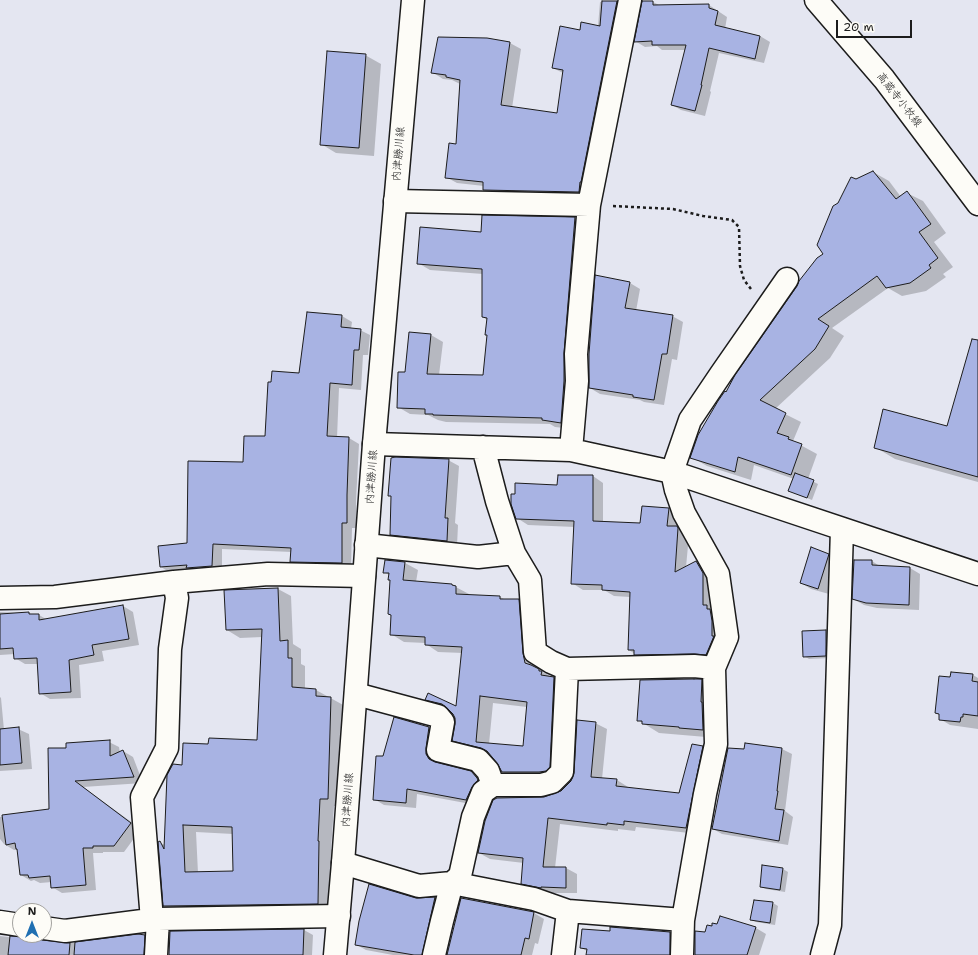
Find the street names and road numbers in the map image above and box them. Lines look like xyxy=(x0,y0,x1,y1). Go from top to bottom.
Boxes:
street label: 高蔵寺小牧線 xyxy=(873,70,925,130)
street label: 内津勝川線 xyxy=(390,126,408,182)
street label: 内津勝川線 xyxy=(363,449,381,505)
street label: 内津勝川線 xyxy=(339,772,357,828)

